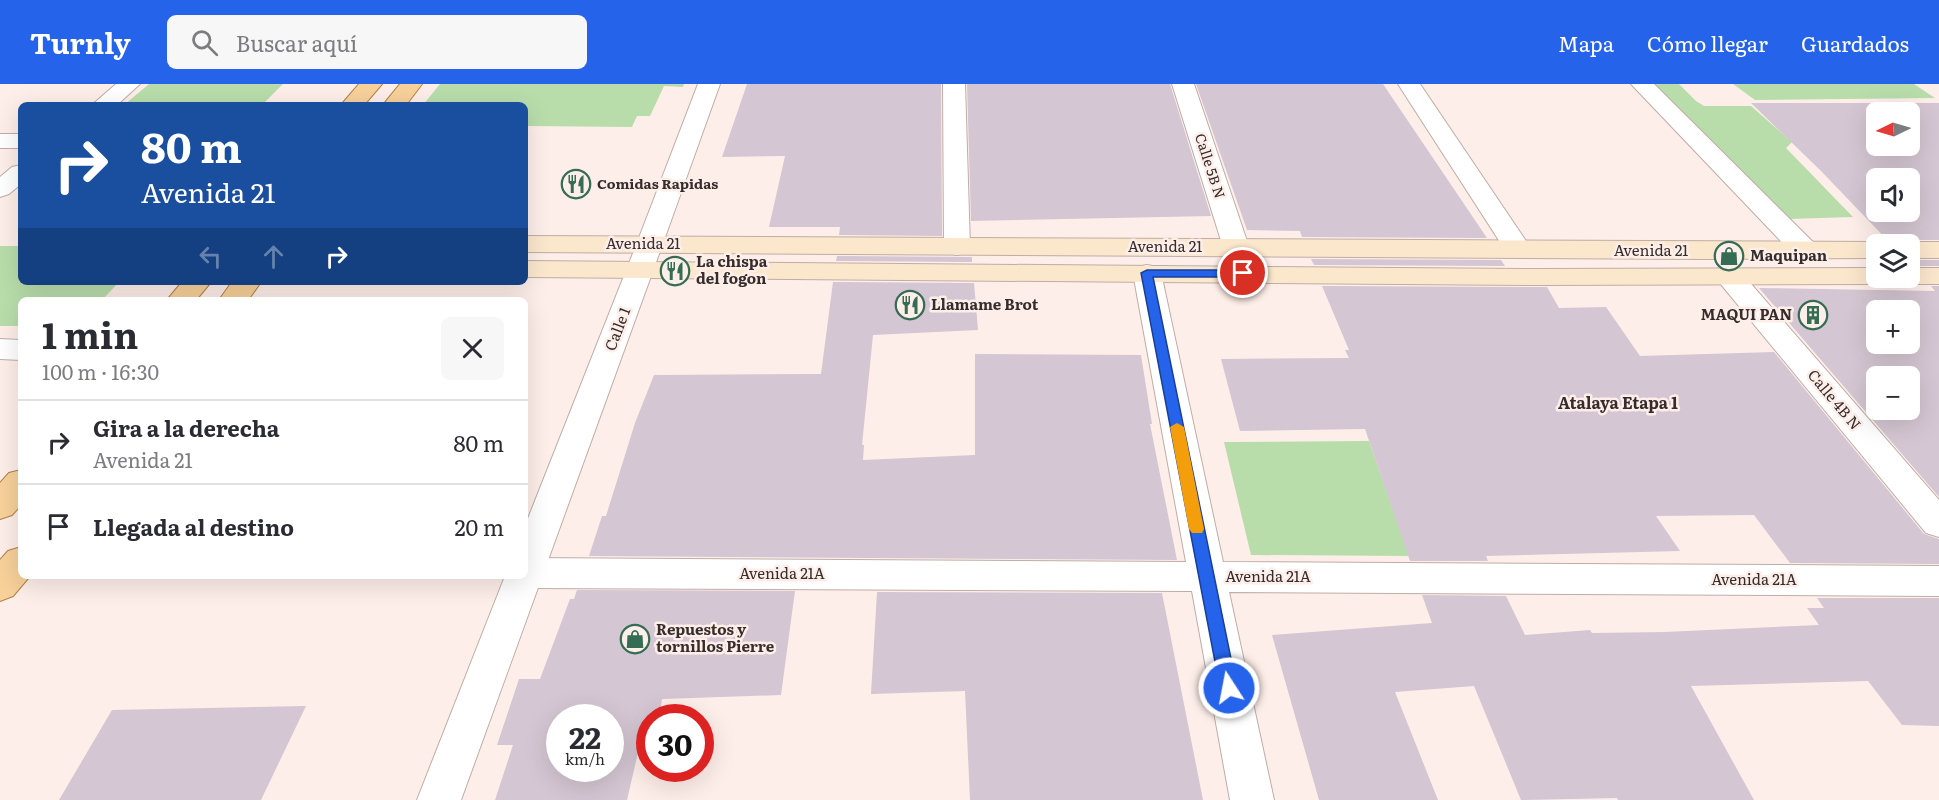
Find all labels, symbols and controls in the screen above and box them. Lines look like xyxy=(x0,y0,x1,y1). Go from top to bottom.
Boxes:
search box xyxy=(167,15,587,69)
text: Turnly xyxy=(30,21,131,63)
icon: search xyxy=(188,26,221,59)
text: Buscar aquí xyxy=(236,26,357,59)
text: Mapa xyxy=(1558,27,1614,58)
text: Cómo llegar xyxy=(1647,27,1768,58)
text: Guardados xyxy=(1801,27,1909,58)
north arrow xyxy=(1866,102,1920,156)
map controls xyxy=(1866,102,1920,420)
text: 80 m xyxy=(141,114,242,176)
icon: right xyxy=(42,126,120,204)
street label: Calle 5B N xyxy=(1191,131,1231,201)
restaurant icon: Comidas Rapidas xyxy=(560,168,592,200)
button: sound xyxy=(1866,168,1920,222)
text: Avenida 21 xyxy=(141,171,276,211)
place label: Comidas Rapidas xyxy=(597,173,718,193)
street label: Avenida 21 xyxy=(606,231,680,254)
street label: Avenida 21 xyxy=(1128,234,1202,257)
button: layers xyxy=(1866,234,1920,288)
street label: Avenida 21 xyxy=(1614,238,1688,261)
icon: left xyxy=(194,240,227,273)
icon: ahead xyxy=(257,240,290,273)
icon: right xyxy=(320,240,353,273)
shop icon: Maquipan xyxy=(1713,240,1745,272)
place label: Maquipan xyxy=(1750,243,1828,266)
pin xyxy=(1217,247,1268,298)
place label: La chispa del fogon xyxy=(696,249,768,289)
restaurant icon: La chispa del fogon xyxy=(659,255,691,287)
icon: arrive xyxy=(1226,256,1259,289)
restaurant icon: Llamame Brot xyxy=(894,289,926,321)
place label: Llamame Brot xyxy=(931,292,1039,315)
building icon: MAQUI PAN xyxy=(1797,299,1829,331)
button: + xyxy=(1866,300,1920,354)
place label: MAQUI PAN xyxy=(1701,302,1792,325)
street label: Calle 1 xyxy=(598,303,635,354)
text: 1 min xyxy=(42,307,138,360)
button: close xyxy=(441,317,504,380)
text: 100 m · 16:30 xyxy=(42,356,159,386)
street label: Calle 4B N xyxy=(1803,364,1867,434)
button: − xyxy=(1866,366,1920,420)
district label: Atalaya Etapa 1 xyxy=(1558,390,1678,414)
text: Gira a la derecha xyxy=(93,411,280,444)
icon: right xyxy=(42,426,75,459)
text: 80 m xyxy=(453,426,504,459)
text: Avenida 21 xyxy=(93,444,193,474)
icon: arrive xyxy=(42,510,75,543)
text: Llegada al destino xyxy=(93,510,294,543)
text: 20 m xyxy=(454,510,504,543)
street label: Avenida 21A xyxy=(739,561,825,584)
street label: Avenida 21A xyxy=(1225,564,1311,587)
street label: Avenida 21A xyxy=(1711,567,1797,590)
place label: Repuestos y tornillos Pierre xyxy=(656,617,775,657)
shop icon: Repuestos y tornillos Pierre xyxy=(619,623,651,655)
position arrow xyxy=(1197,656,1261,720)
speed limit sign: 30 xyxy=(636,704,714,782)
text: 22 xyxy=(569,714,601,758)
text: km/h xyxy=(565,747,605,770)

